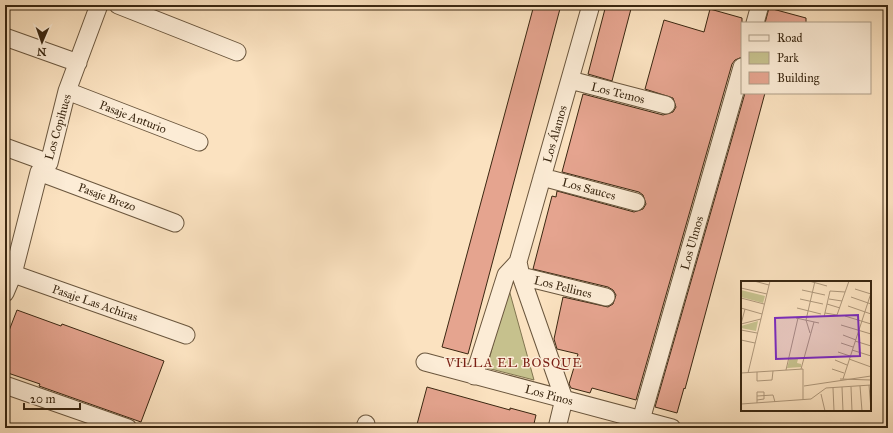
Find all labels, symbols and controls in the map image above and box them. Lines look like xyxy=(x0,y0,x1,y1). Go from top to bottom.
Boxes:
north arrow xyxy=(22,22,62,62)
legend xyxy=(741,22,871,94)
text: Road xyxy=(777,31,803,45)
text: N xyxy=(36,45,47,58)
text: Park xyxy=(777,51,799,65)
text: Building xyxy=(777,71,820,86)
street label: Los Temos xyxy=(590,80,646,106)
street label: Los Copihues xyxy=(42,92,74,162)
street label: Pasaje Anturio xyxy=(97,98,169,136)
street label: Los Álamos xyxy=(539,103,570,164)
street label: Los Sauces xyxy=(561,175,617,203)
street label: Pasaje Brezo xyxy=(76,180,138,214)
street label: Los Ulmos xyxy=(678,215,706,271)
street label: Los Pellines xyxy=(533,273,593,301)
inset map xyxy=(741,281,871,411)
street label: Pasaje Las Achiras xyxy=(50,282,140,324)
district label: VILLA EL BOSQUE xyxy=(444,355,583,371)
street label: Los Pinos xyxy=(523,382,575,408)
scale bar xyxy=(24,385,80,411)
text: 20 m xyxy=(30,392,56,406)

